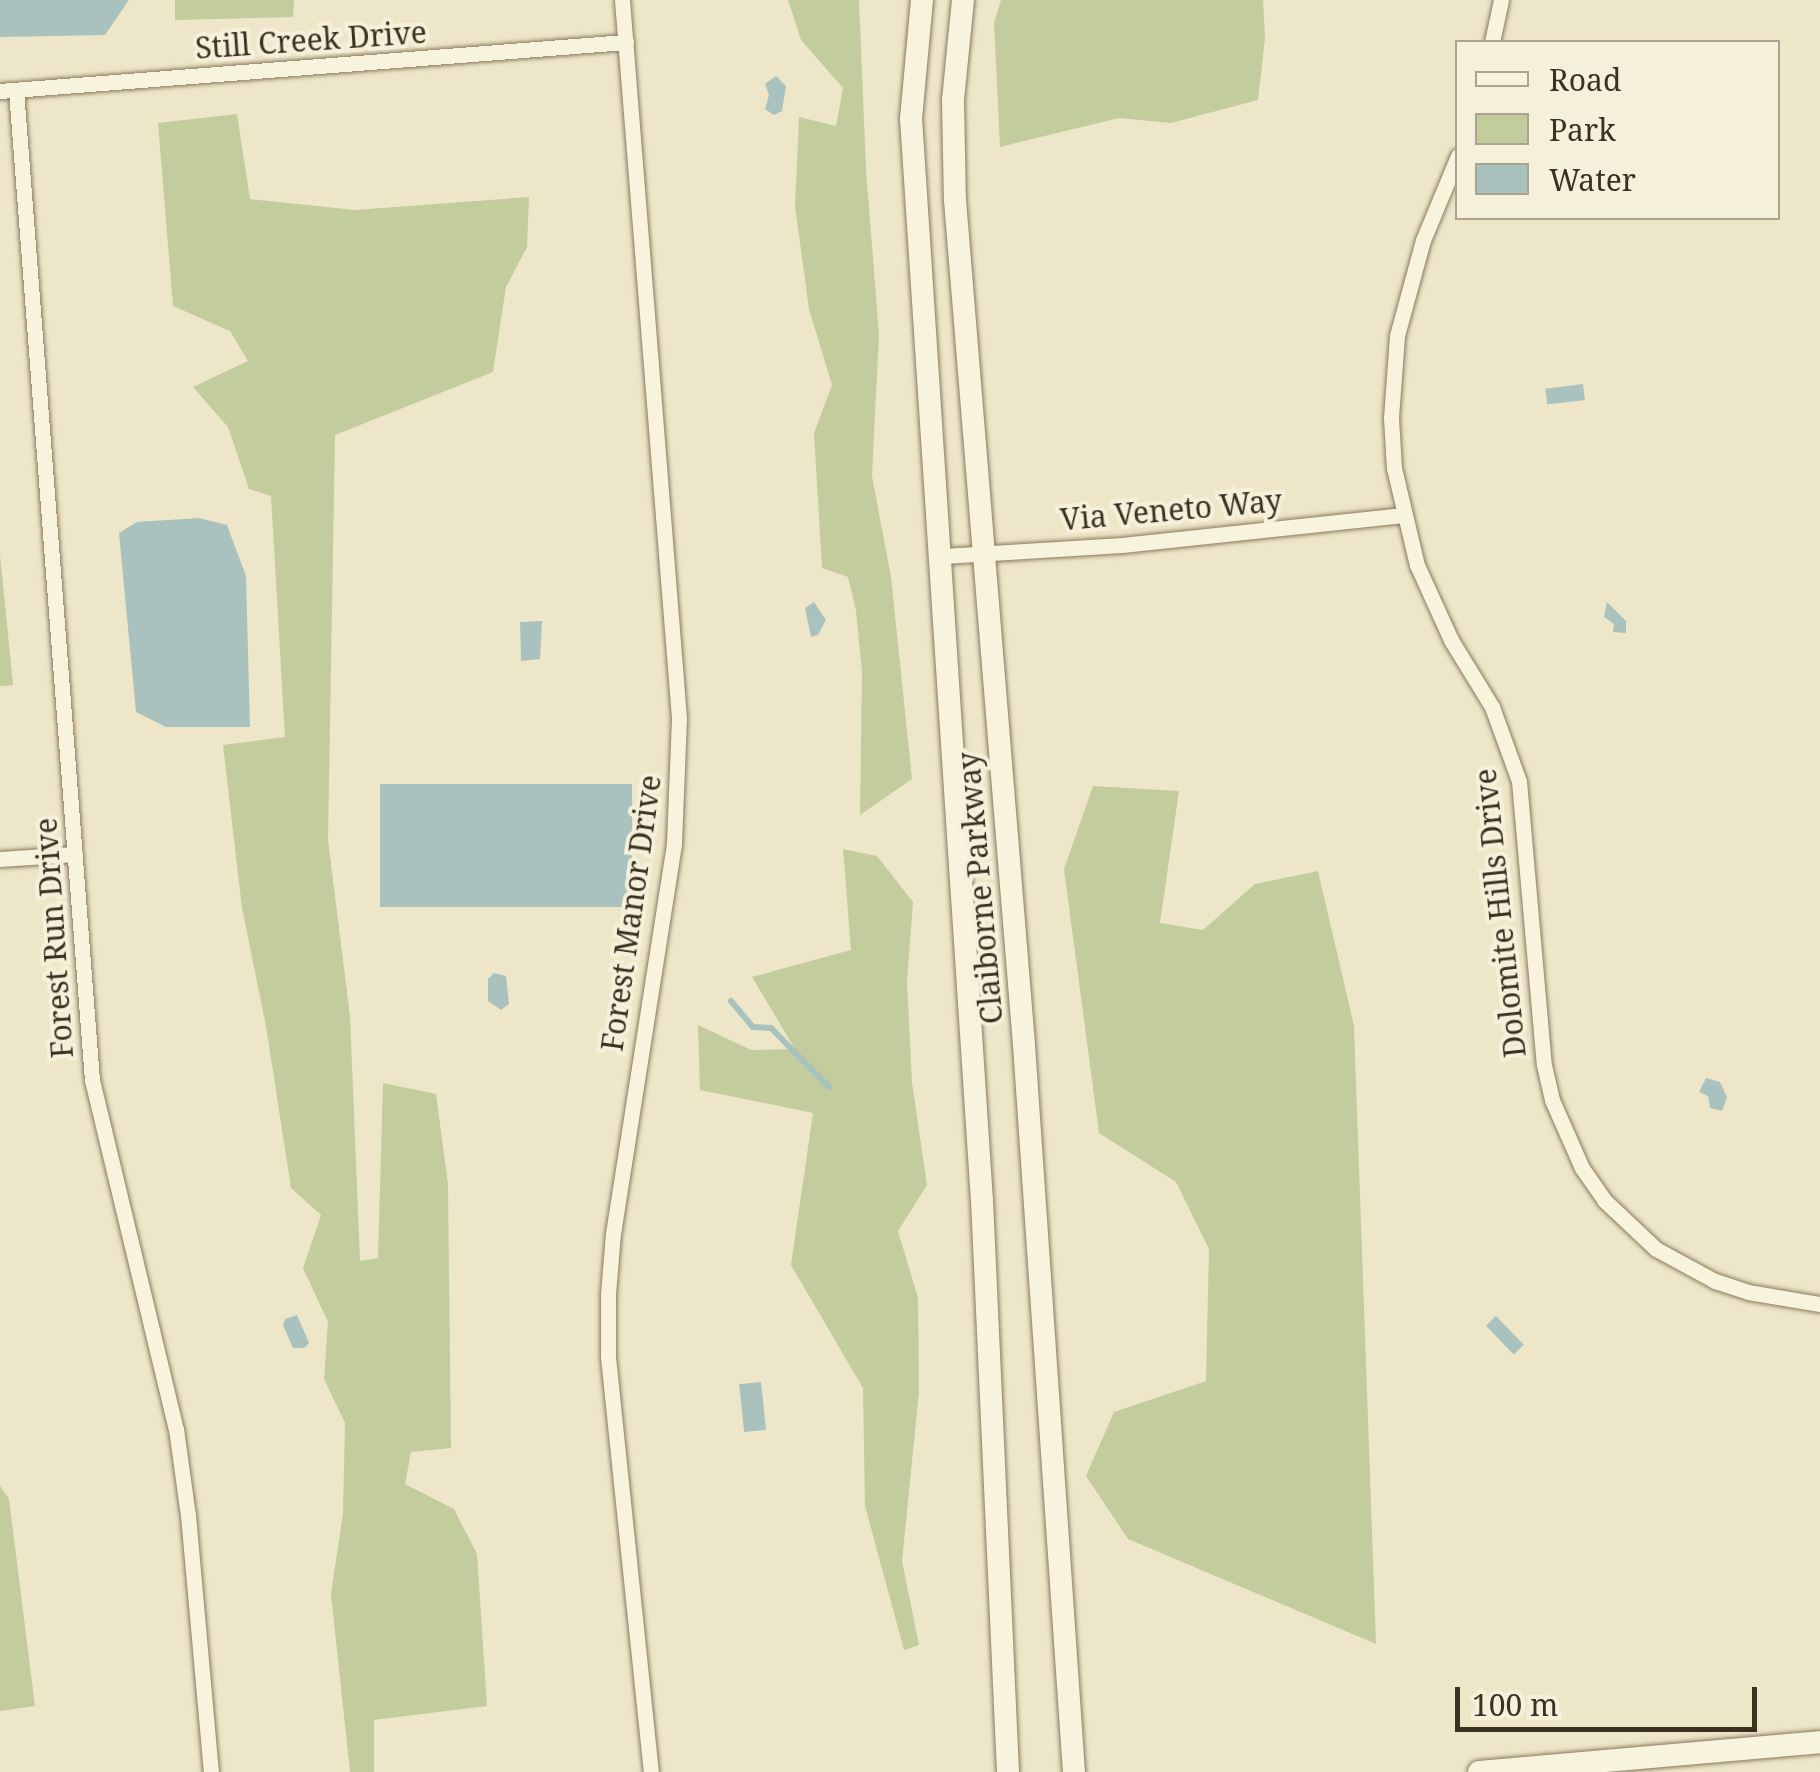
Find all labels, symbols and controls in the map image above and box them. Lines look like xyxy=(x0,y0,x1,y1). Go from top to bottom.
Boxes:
street label: Still Creek Drive xyxy=(194,14,428,66)
legend xyxy=(1455,40,1780,220)
text: Road xyxy=(1549,59,1621,100)
text: Park xyxy=(1549,109,1616,150)
text: Water xyxy=(1549,159,1636,200)
street label: Via Veneto Way xyxy=(1059,482,1283,538)
street label: Claiborne Parkway xyxy=(950,750,1010,1026)
street label: Dolomite Hills Drive xyxy=(1467,767,1533,1059)
street label: Forest Manor Drive xyxy=(594,773,668,1053)
street label: Forest Run Drive xyxy=(28,817,80,1059)
scale bar xyxy=(1460,1667,1762,1729)
text: 100 m xyxy=(1472,1684,1558,1725)

